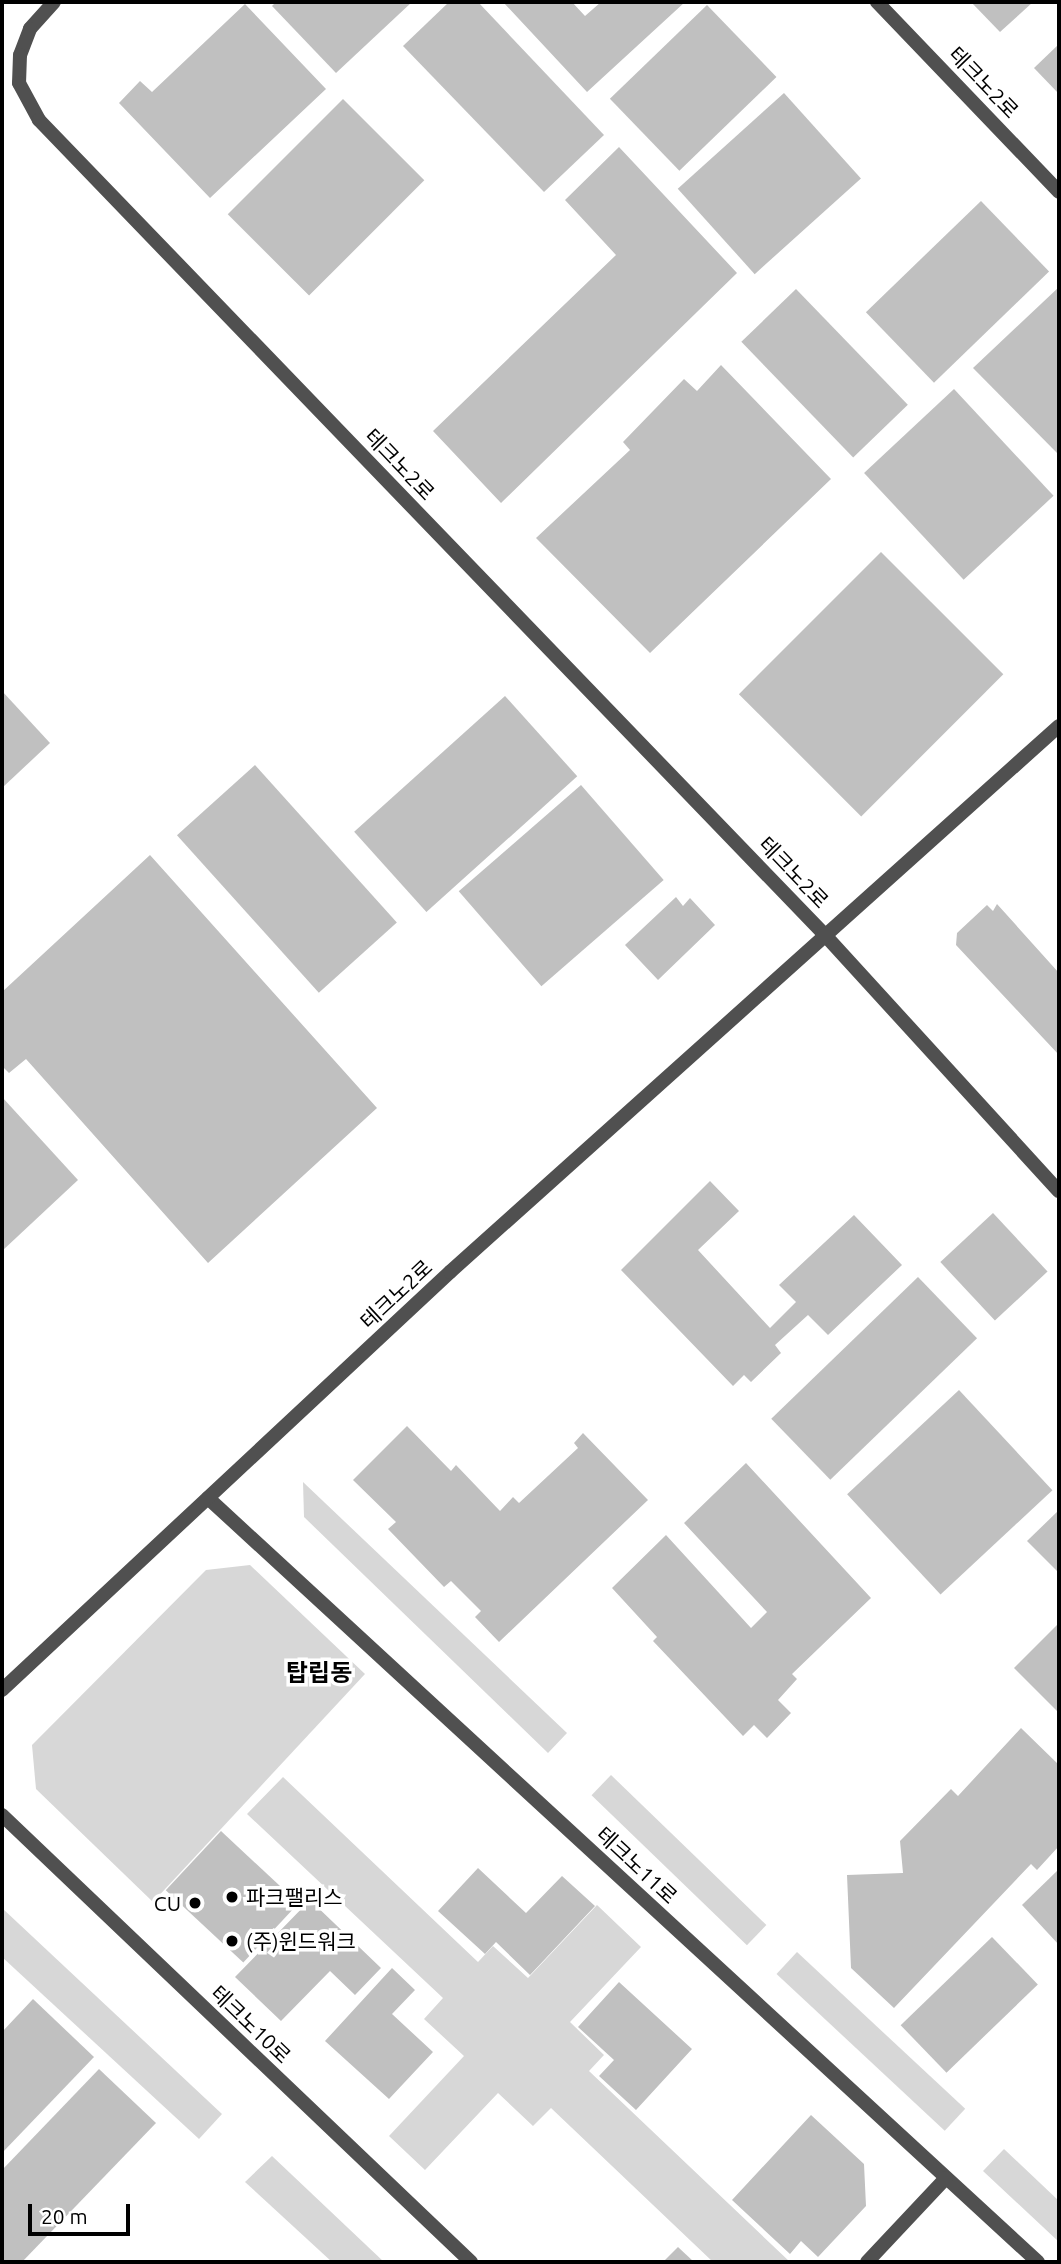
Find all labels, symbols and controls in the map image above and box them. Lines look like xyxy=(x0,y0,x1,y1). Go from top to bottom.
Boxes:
street label: 테크노2로 xyxy=(944,41,1024,123)
street label: 테크노2로 xyxy=(360,423,440,505)
street label: 테크노2로 xyxy=(754,831,834,913)
street label: 테크노2로 xyxy=(355,1254,437,1334)
district label: 탑립동 xyxy=(286,1659,352,1687)
street label: 테크노11로 xyxy=(591,1821,683,1909)
place label: 파크팰리스 xyxy=(246,1884,343,1910)
marker: 파크팰리스 xyxy=(224,1889,240,1905)
place label: CU xyxy=(154,1890,181,1916)
marker: CU xyxy=(187,1895,203,1911)
place label: (주)윈드워크 xyxy=(246,1928,356,1954)
marker: (주)윈드워크 xyxy=(224,1933,240,1949)
street label: 테크노10로 xyxy=(206,1980,296,2068)
scale bar xyxy=(32,2190,133,2234)
text: 20 m xyxy=(41,2204,88,2228)

